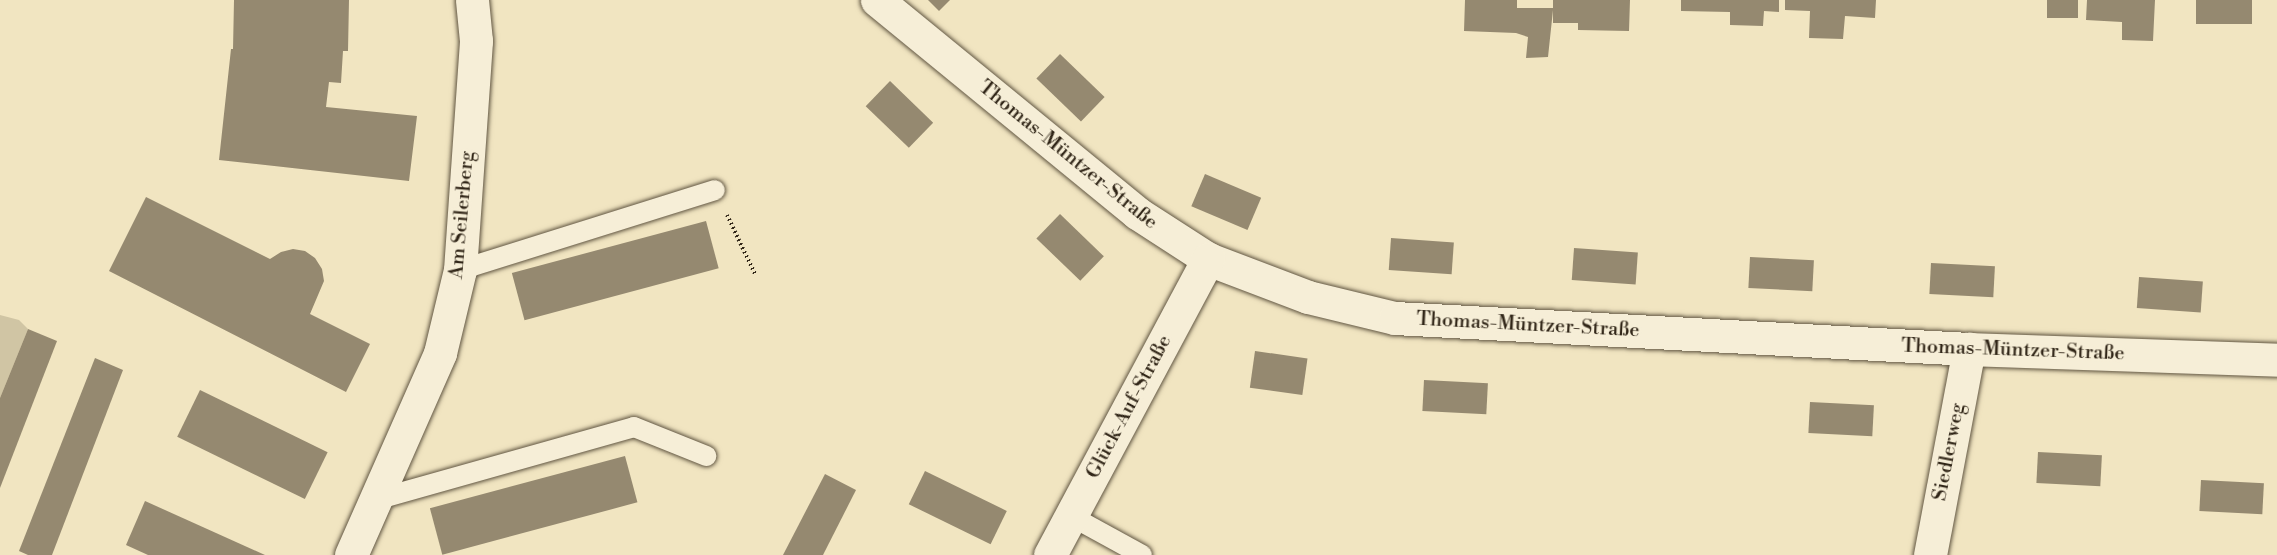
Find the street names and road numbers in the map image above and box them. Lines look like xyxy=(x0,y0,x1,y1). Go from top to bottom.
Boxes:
street label: Thomas-Müntzer-Straße xyxy=(974,75,1162,235)
street label: Am Seilerberg xyxy=(444,150,480,280)
street label: Thomas-Müntzer-Straße xyxy=(1416,307,1640,343)
street label: Glück-Auf-Straße xyxy=(1081,331,1177,483)
street label: Thomas-Müntzer-Straße xyxy=(1901,334,2125,366)
street label: Siedlerweg xyxy=(1928,401,1970,503)

